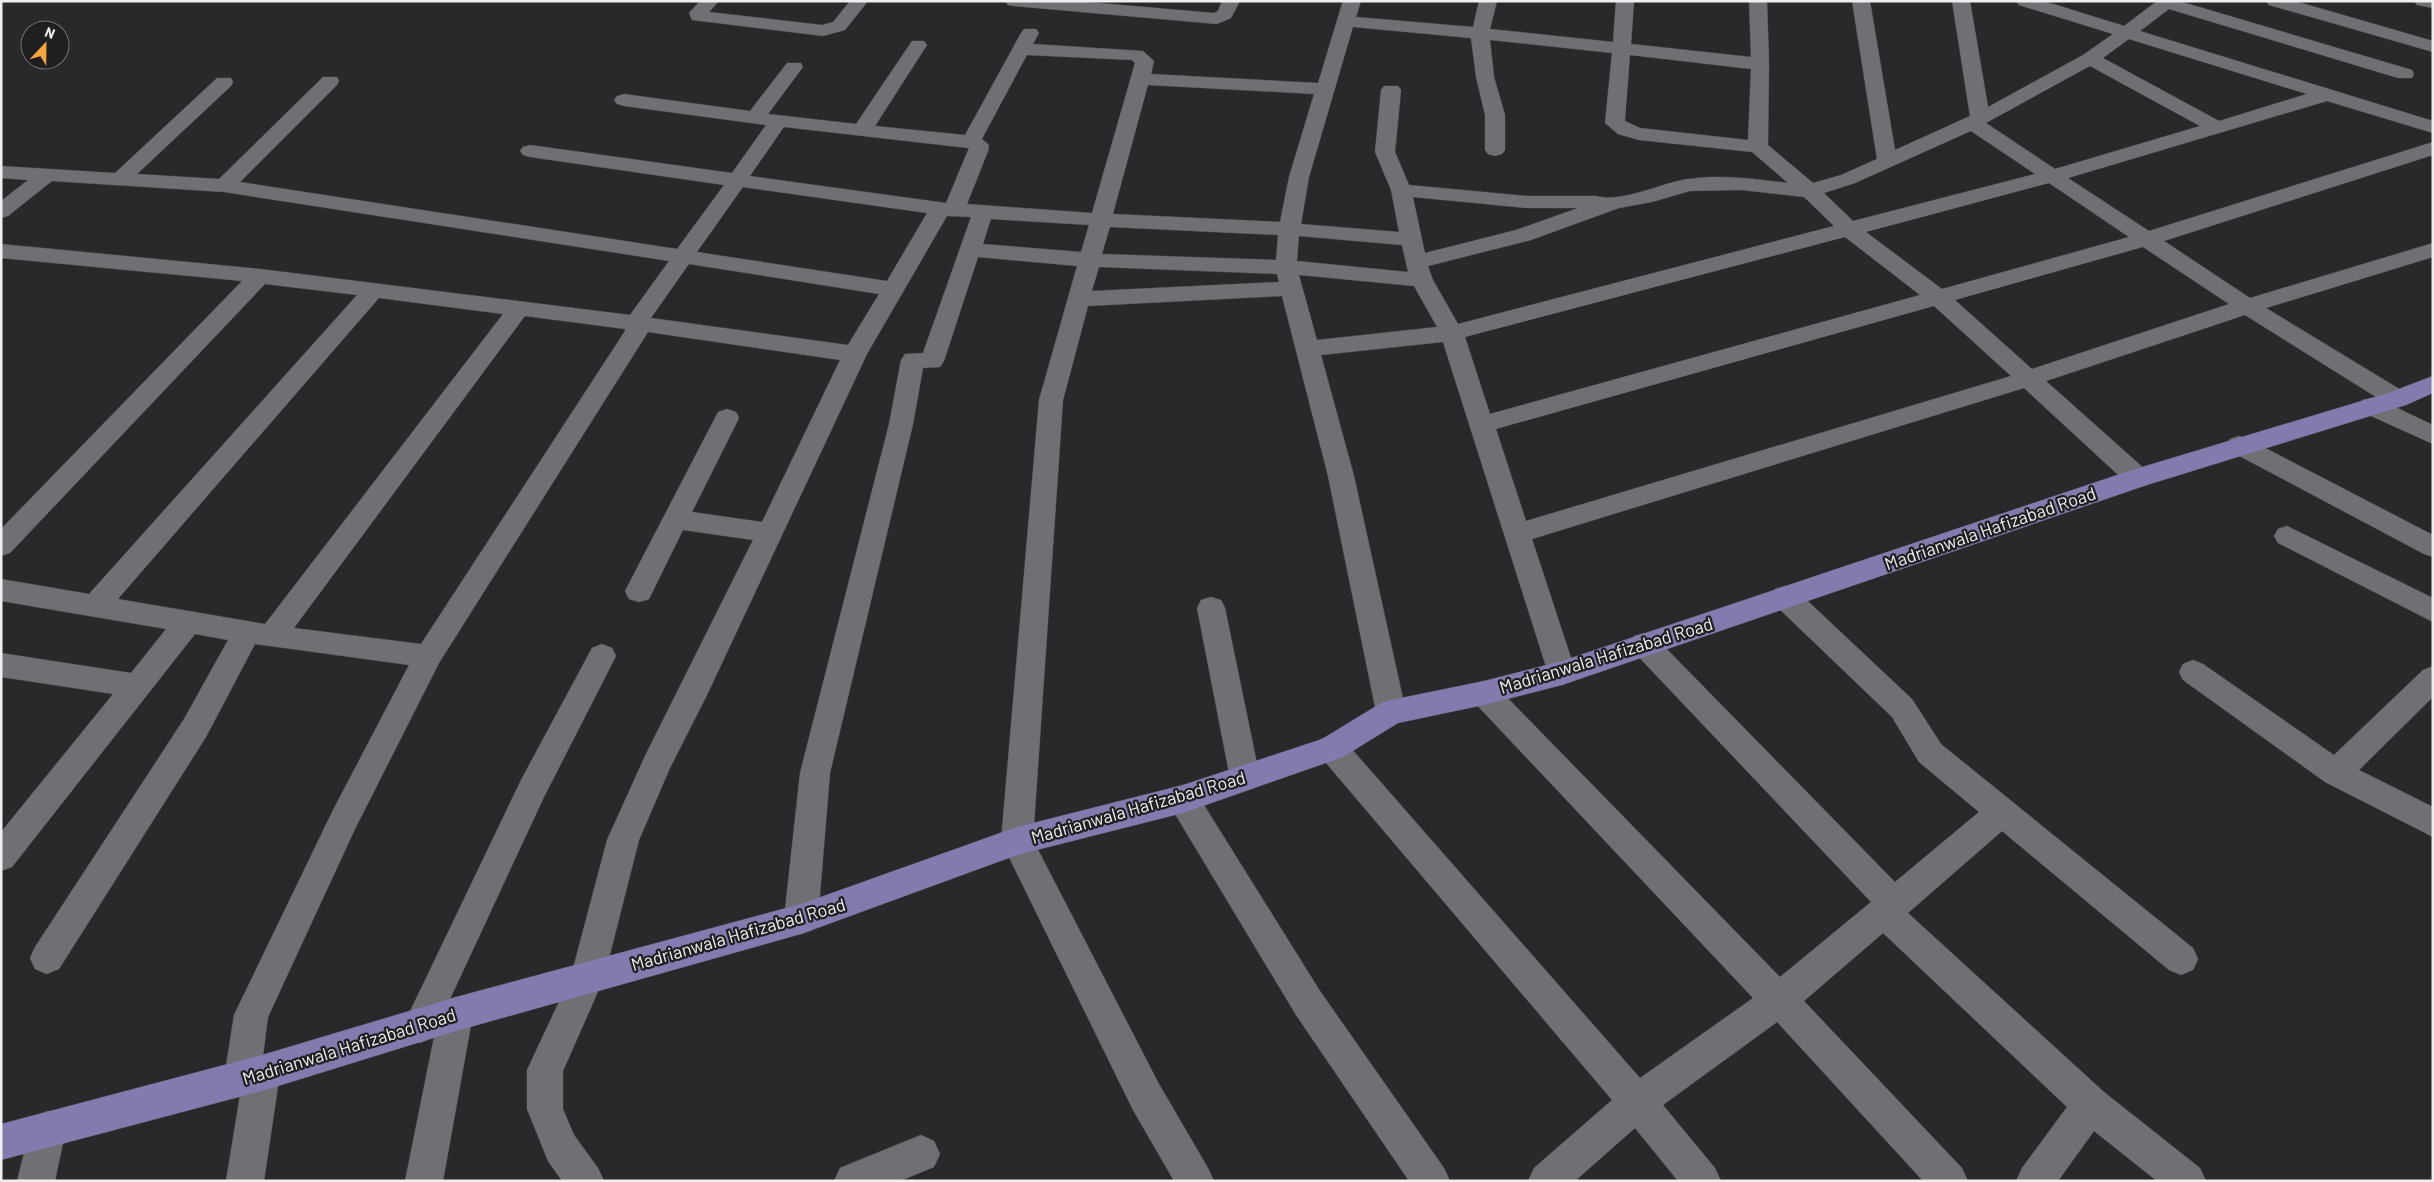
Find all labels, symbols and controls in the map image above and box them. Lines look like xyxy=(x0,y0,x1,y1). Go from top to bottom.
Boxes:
north arrow xyxy=(20,20,70,70)
text: N xyxy=(43,23,58,42)
street label: Madrianwala Hafizabad Road xyxy=(1881,481,2099,575)
street label: Madrianwala Hafizabad Road xyxy=(1497,612,1715,698)
street label: Madrianwala Hafizabad Road xyxy=(1028,766,1248,848)
street label: Madrianwala Hafizabad Road xyxy=(628,893,848,975)
street label: Madrianwala Hafizabad Road xyxy=(240,1003,458,1089)

